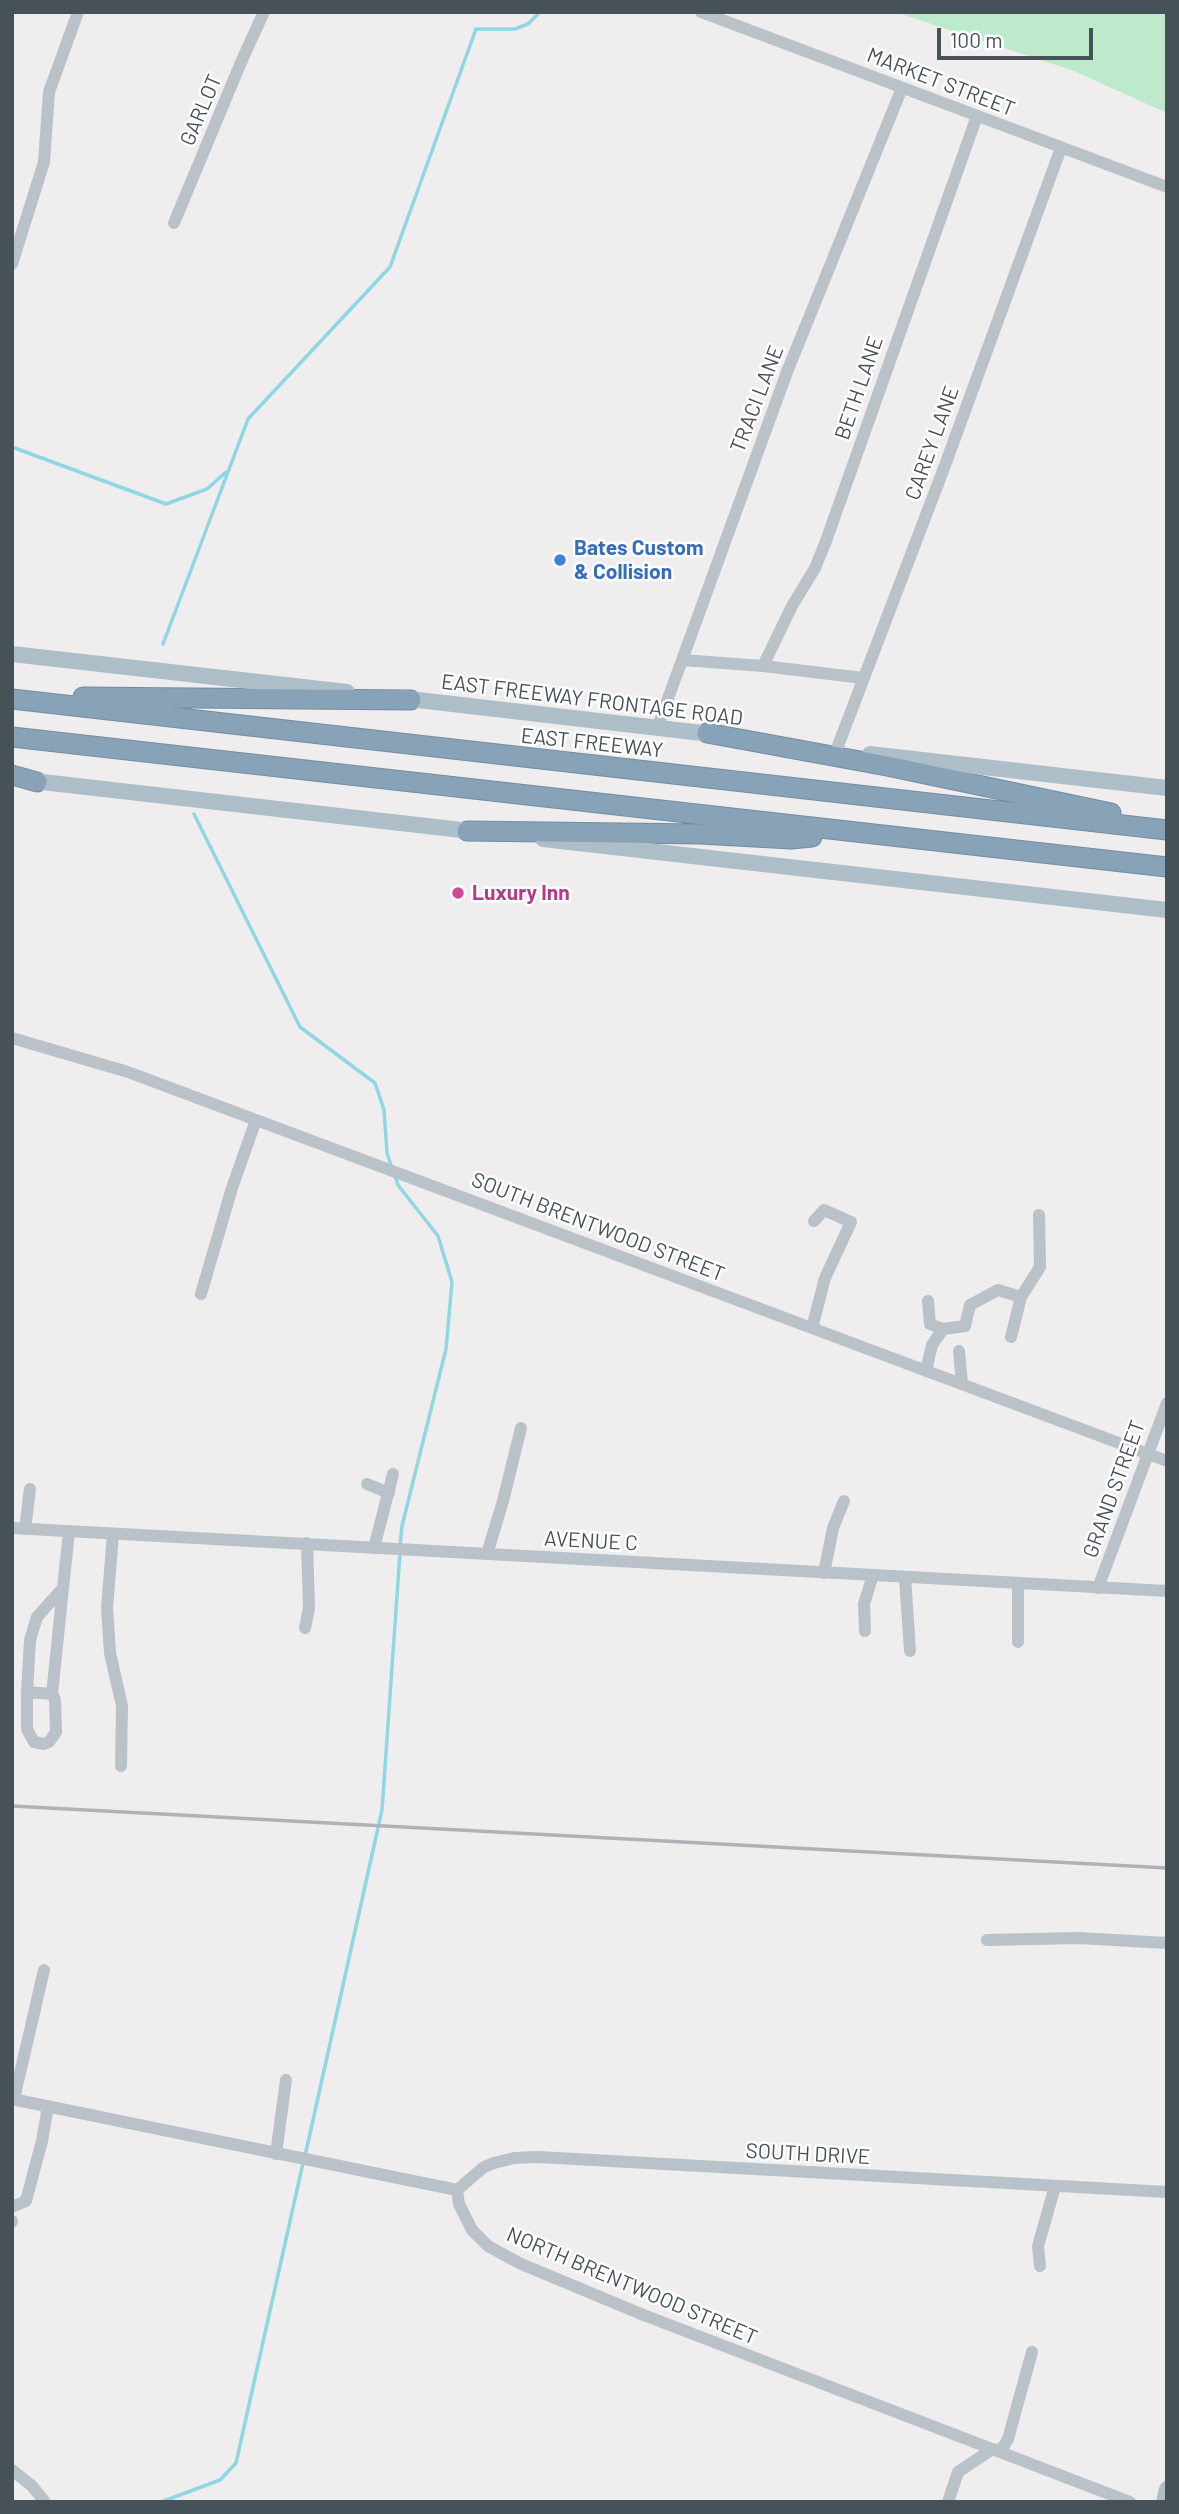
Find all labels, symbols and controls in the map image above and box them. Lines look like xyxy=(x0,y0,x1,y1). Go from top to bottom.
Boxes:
scale bar xyxy=(941,14,1097,58)
text: 100 m xyxy=(950,27,1003,52)
street label: MARKET STREET xyxy=(864,42,1018,122)
street label: GARLOT xyxy=(175,70,227,150)
street label: BETH LANE xyxy=(830,333,888,443)
street label: TRACI LANE xyxy=(725,342,789,456)
street label: CAREY LANE xyxy=(900,383,964,503)
place label: Bates Custom & Collision xyxy=(574,535,704,585)
marker: Bates Custom & Collision xyxy=(552,552,568,568)
street label: EAST FREEWAY FRONTAGE ROAD xyxy=(440,669,744,731)
street label: EAST FREEWAY xyxy=(520,723,664,763)
place label: Luxury Inn xyxy=(472,880,570,906)
marker: Luxury Inn xyxy=(450,885,466,901)
street label: SOUTH BRENTWOOD STREET xyxy=(468,1167,728,1287)
street label: GRAND STREET xyxy=(1077,1417,1151,1561)
street label: AVENUE C xyxy=(543,1526,639,1556)
street label: SOUTH DRIVE xyxy=(745,2138,871,2170)
street label: NORTH BRENTWOOD STREET xyxy=(503,2222,761,2350)

